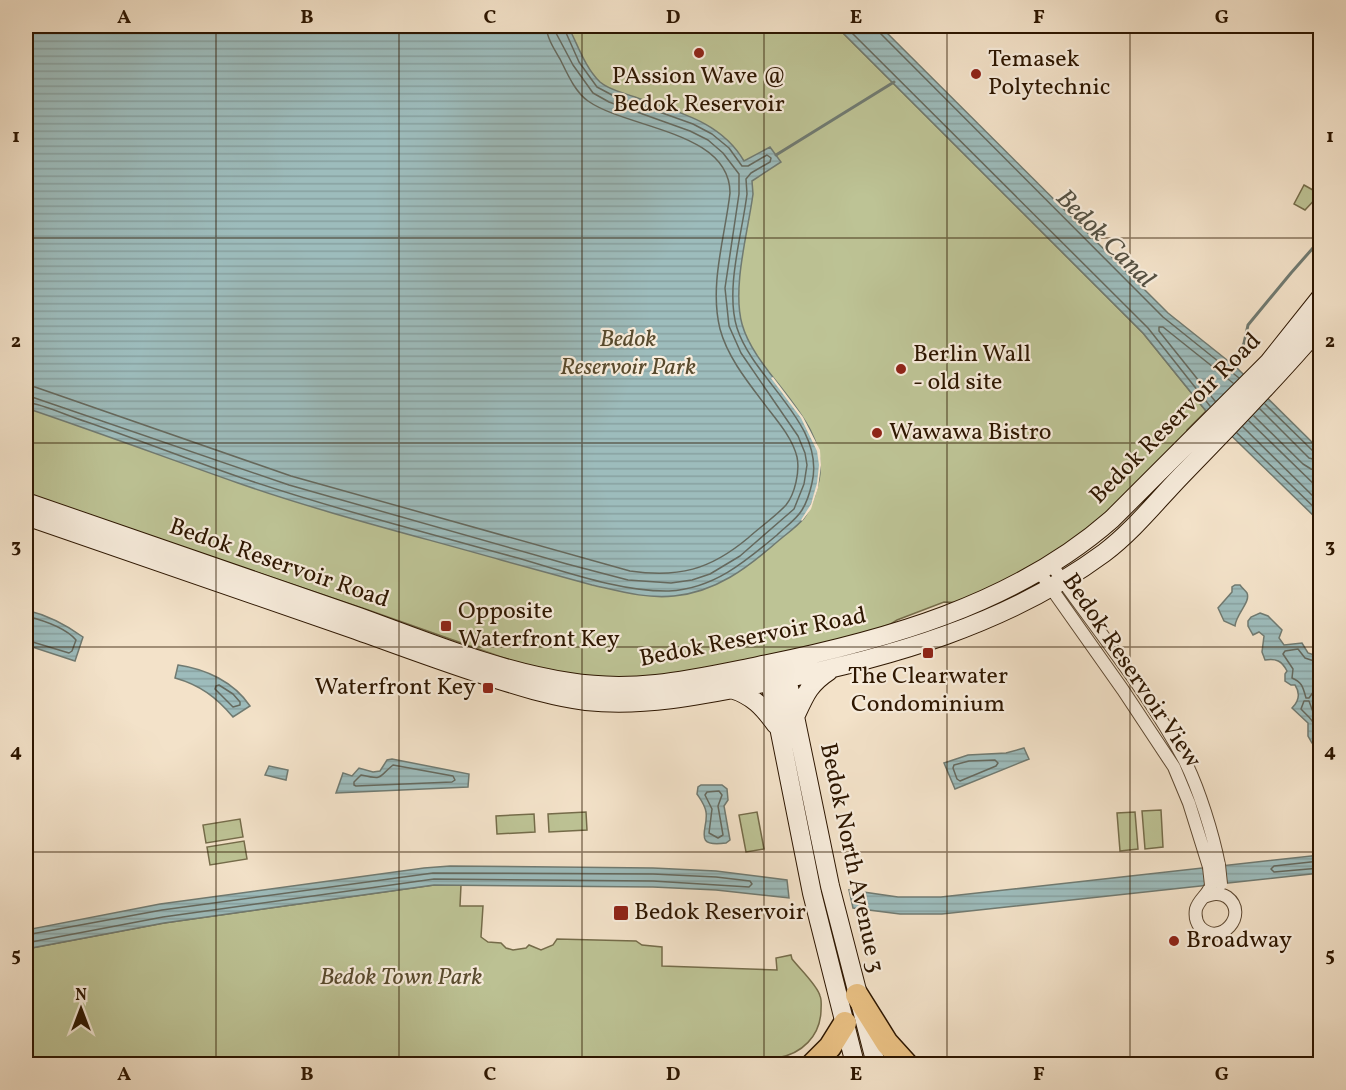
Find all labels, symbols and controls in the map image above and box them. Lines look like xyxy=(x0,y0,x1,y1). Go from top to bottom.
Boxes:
text: A xyxy=(117,4,131,32)
text: B xyxy=(300,4,314,32)
text: C xyxy=(484,4,497,32)
text: D xyxy=(666,4,680,32)
text: E xyxy=(850,4,862,32)
text: F xyxy=(1033,4,1045,32)
text: G xyxy=(1215,4,1229,32)
place label: Temasek Polytechnic xyxy=(988,43,1110,105)
marker: PAssion Wave @ Bedok Reservoir xyxy=(692,46,706,60)
place label: PAssion Wave @ Bedok Reservoir xyxy=(612,60,786,122)
marker: Temasek Polytechnic xyxy=(969,67,983,81)
text: 1 xyxy=(12,123,20,151)
text: 1 xyxy=(1326,123,1334,151)
water label: Bedok Canal xyxy=(1047,181,1163,297)
park label: Bedok Reservoir Park xyxy=(560,323,696,385)
street label: Bedok Reservoir Road xyxy=(1082,325,1270,513)
text: 2 xyxy=(11,328,21,356)
text: 2 xyxy=(1325,328,1335,356)
place label: Berlin Wall - old site xyxy=(913,338,1031,400)
marker: Berlin Wall - old site xyxy=(894,362,908,376)
place label: Wawawa Bistro xyxy=(889,416,1051,450)
marker: Wawawa Bistro xyxy=(870,426,884,440)
street label: Bedok Reservoir Road xyxy=(164,510,394,618)
text: 3 xyxy=(11,533,21,561)
text: 3 xyxy=(1325,533,1335,561)
street label: Bedok Reservoir View xyxy=(1053,567,1209,775)
place label: Opposite Waterfront Key xyxy=(458,595,620,657)
street label: Bedok Reservoir Road xyxy=(636,599,870,677)
marker: Opposite Waterfront Key xyxy=(439,619,453,633)
marker: The Clearwater Condominium xyxy=(921,646,935,660)
place label: The Clearwater Condominium xyxy=(848,660,1008,722)
place label: Waterfront Key xyxy=(314,671,476,705)
marker: Waterfront Key xyxy=(481,681,495,695)
text: 4 xyxy=(10,738,22,766)
text: 4 xyxy=(1324,738,1336,766)
street label: Bedok North Avenue 3 xyxy=(810,740,892,976)
place label: Bedok Reservoir xyxy=(634,896,806,930)
marker: Bedok Reservoir xyxy=(612,904,630,922)
place label: Broadway xyxy=(1186,924,1292,958)
marker: Broadway xyxy=(1167,934,1181,948)
text: 5 xyxy=(11,942,21,970)
text: 5 xyxy=(1325,942,1335,970)
park label: Bedok Town Park xyxy=(320,961,482,995)
north arrow xyxy=(51,979,111,1039)
text: N xyxy=(75,985,87,1007)
text: A xyxy=(117,1061,131,1089)
text: B xyxy=(300,1061,314,1089)
text: C xyxy=(484,1061,497,1089)
text: D xyxy=(666,1061,680,1089)
text: E xyxy=(850,1061,862,1089)
text: F xyxy=(1033,1061,1045,1089)
text: G xyxy=(1215,1061,1229,1089)

